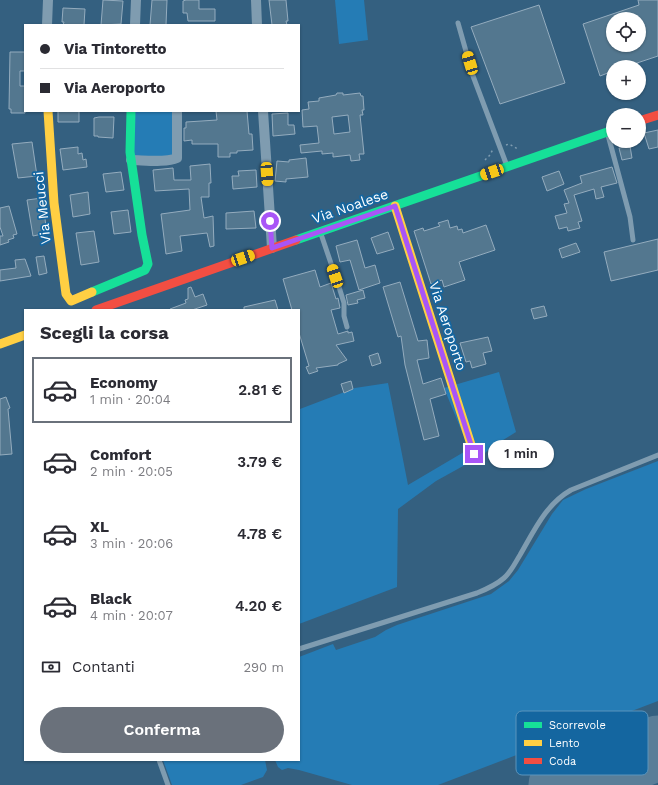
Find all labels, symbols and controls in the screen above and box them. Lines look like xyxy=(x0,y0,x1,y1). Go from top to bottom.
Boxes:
map controls xyxy=(606,12,646,148)
button: locate xyxy=(606,12,646,52)
text: Via Tintoretto xyxy=(64,40,166,58)
car xyxy=(461,50,479,76)
button: + xyxy=(606,60,646,100)
text: Via Aeroporto xyxy=(64,79,165,97)
button: − xyxy=(606,108,646,148)
car xyxy=(260,162,274,186)
car xyxy=(479,162,505,182)
street label: Via Meucci xyxy=(30,171,54,245)
street label: Via Noalese xyxy=(310,185,390,227)
route start xyxy=(261,212,279,230)
car xyxy=(230,248,256,268)
car xyxy=(325,263,345,289)
street label: Via Aeroporto xyxy=(426,280,470,372)
text: Scegli la corsa xyxy=(40,322,169,343)
icon: car xyxy=(42,372,78,408)
text: Economy xyxy=(90,374,157,392)
text: 2.81 € xyxy=(238,381,282,399)
text: 1 min · 20:04 xyxy=(90,392,171,407)
callout: 1 min xyxy=(488,440,554,468)
icon: car xyxy=(42,444,78,480)
route end xyxy=(465,445,483,463)
text: Comfort xyxy=(90,446,151,464)
text: 1 min xyxy=(504,446,538,461)
text: 3.79 € xyxy=(237,453,282,471)
text: 2 min · 20:05 xyxy=(90,464,173,479)
icon: car xyxy=(42,516,78,552)
text: XL xyxy=(90,518,109,536)
text: 4.78 € xyxy=(237,525,282,543)
text: 3 min · 20:06 xyxy=(90,536,173,551)
icon: car xyxy=(42,588,78,624)
text: Black xyxy=(90,590,132,608)
text: 4.20 € xyxy=(235,597,282,615)
text: 4 min · 20:07 xyxy=(90,608,173,623)
icon: cash xyxy=(40,656,62,678)
text: Contanti xyxy=(72,658,135,676)
text: 290 m xyxy=(243,660,284,675)
button: Conferma xyxy=(40,707,284,753)
legend xyxy=(516,711,648,775)
text: Scorrevole xyxy=(549,719,606,732)
text: Lento xyxy=(549,737,580,750)
text: Coda xyxy=(549,755,576,768)

